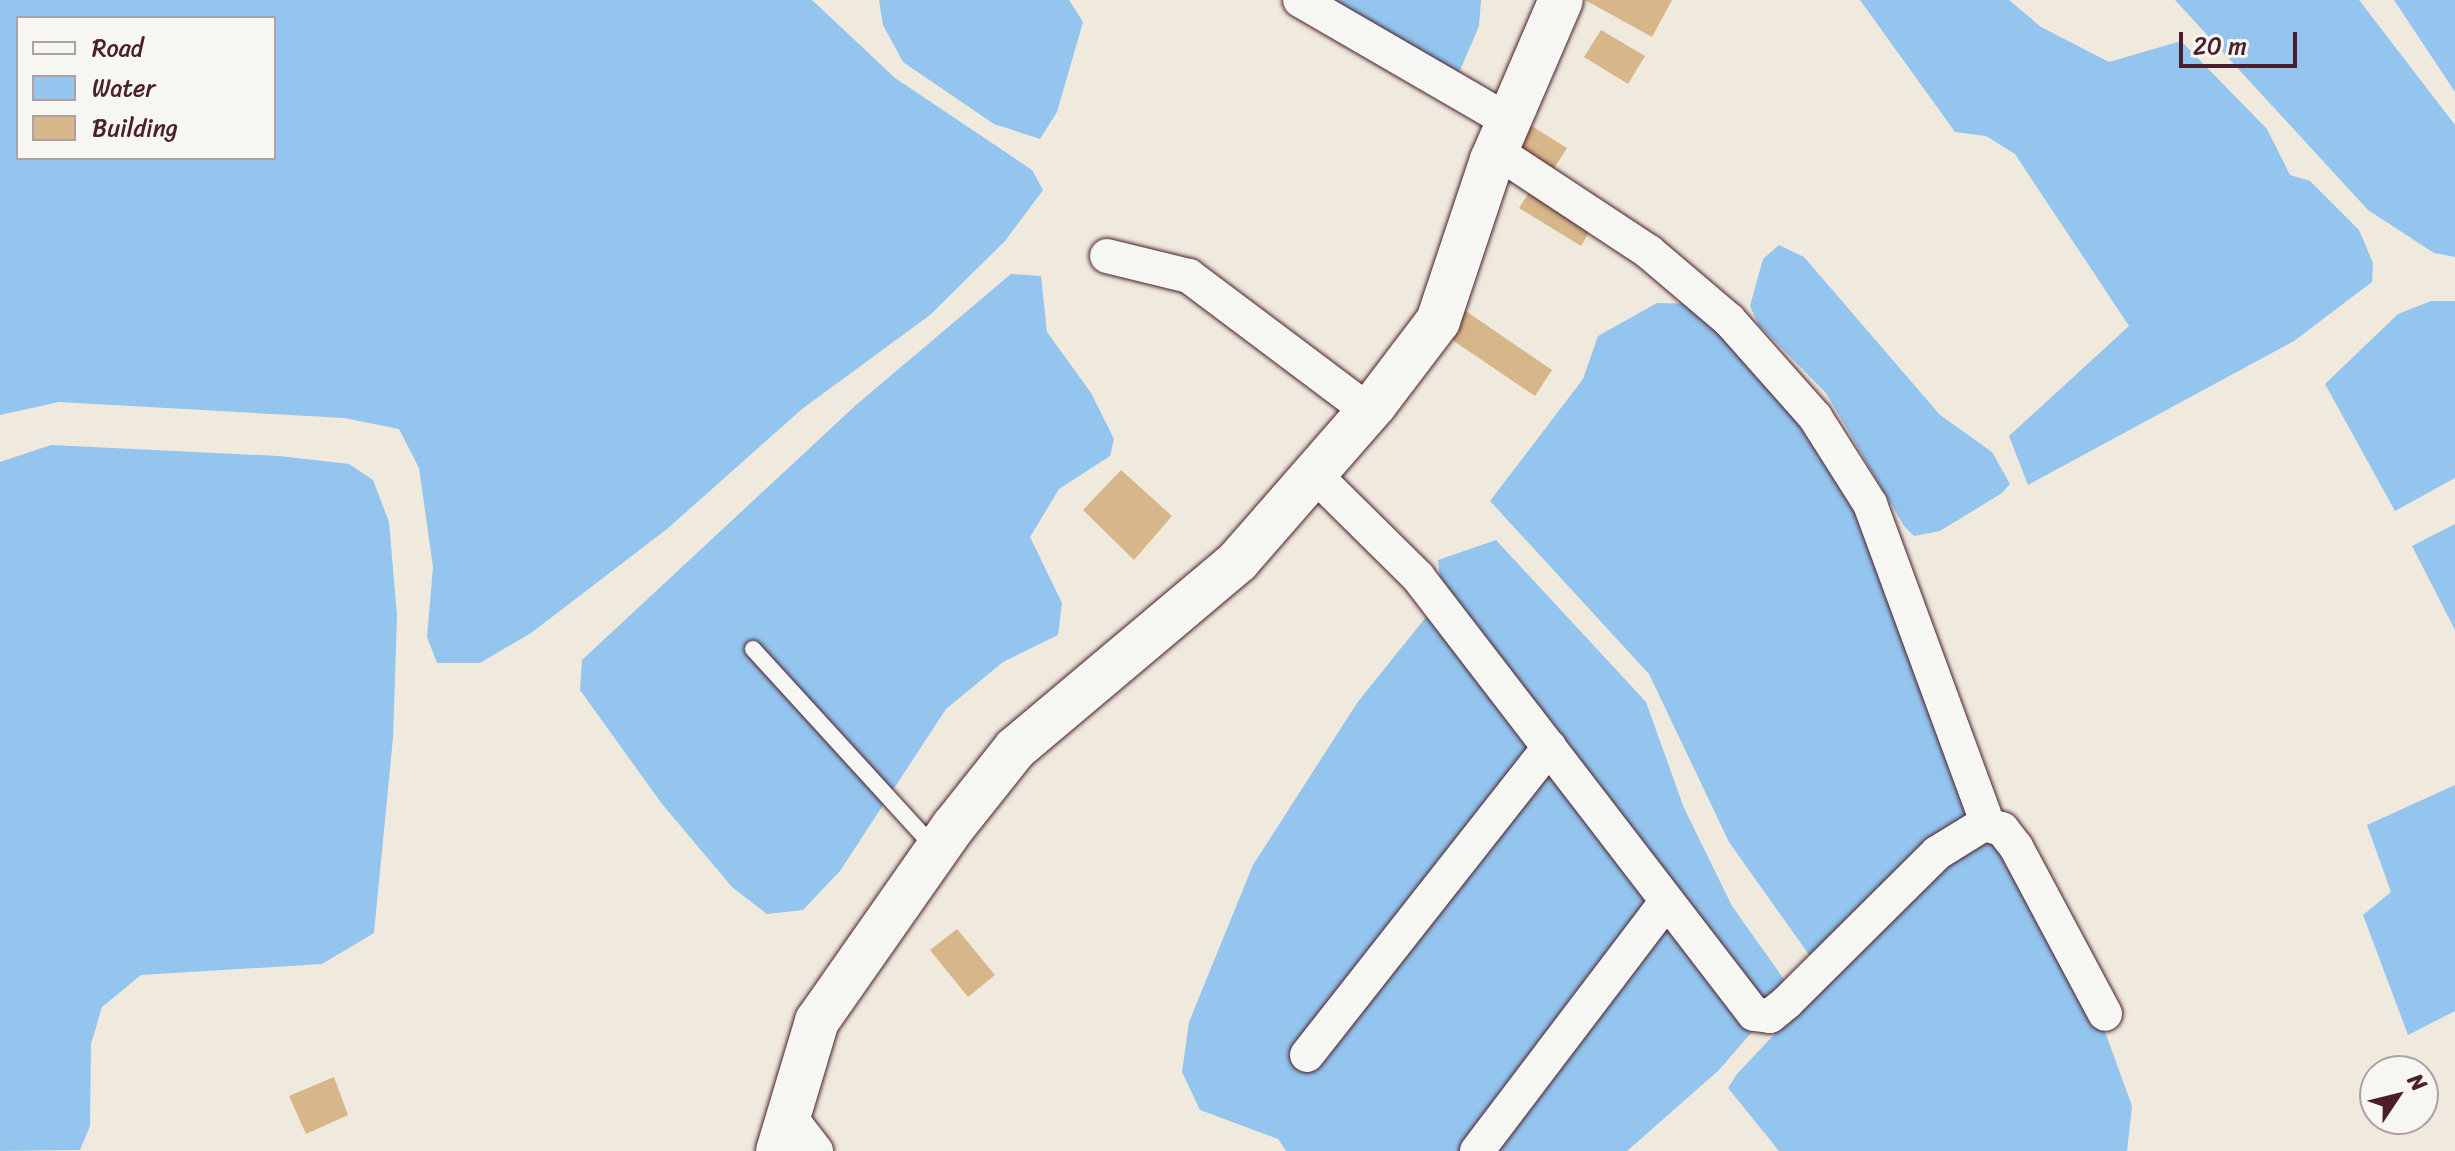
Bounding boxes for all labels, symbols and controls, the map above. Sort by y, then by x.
legend [16,16,276,160]
scale bar [2183,16,2301,66]
text: 20 m [2193,25,2247,67]
text: Road [92,27,143,69]
text: Water [92,67,155,109]
text: Building [92,107,178,149]
north arrow [2359,1055,2439,1135]
text: N [2397,1065,2438,1100]

